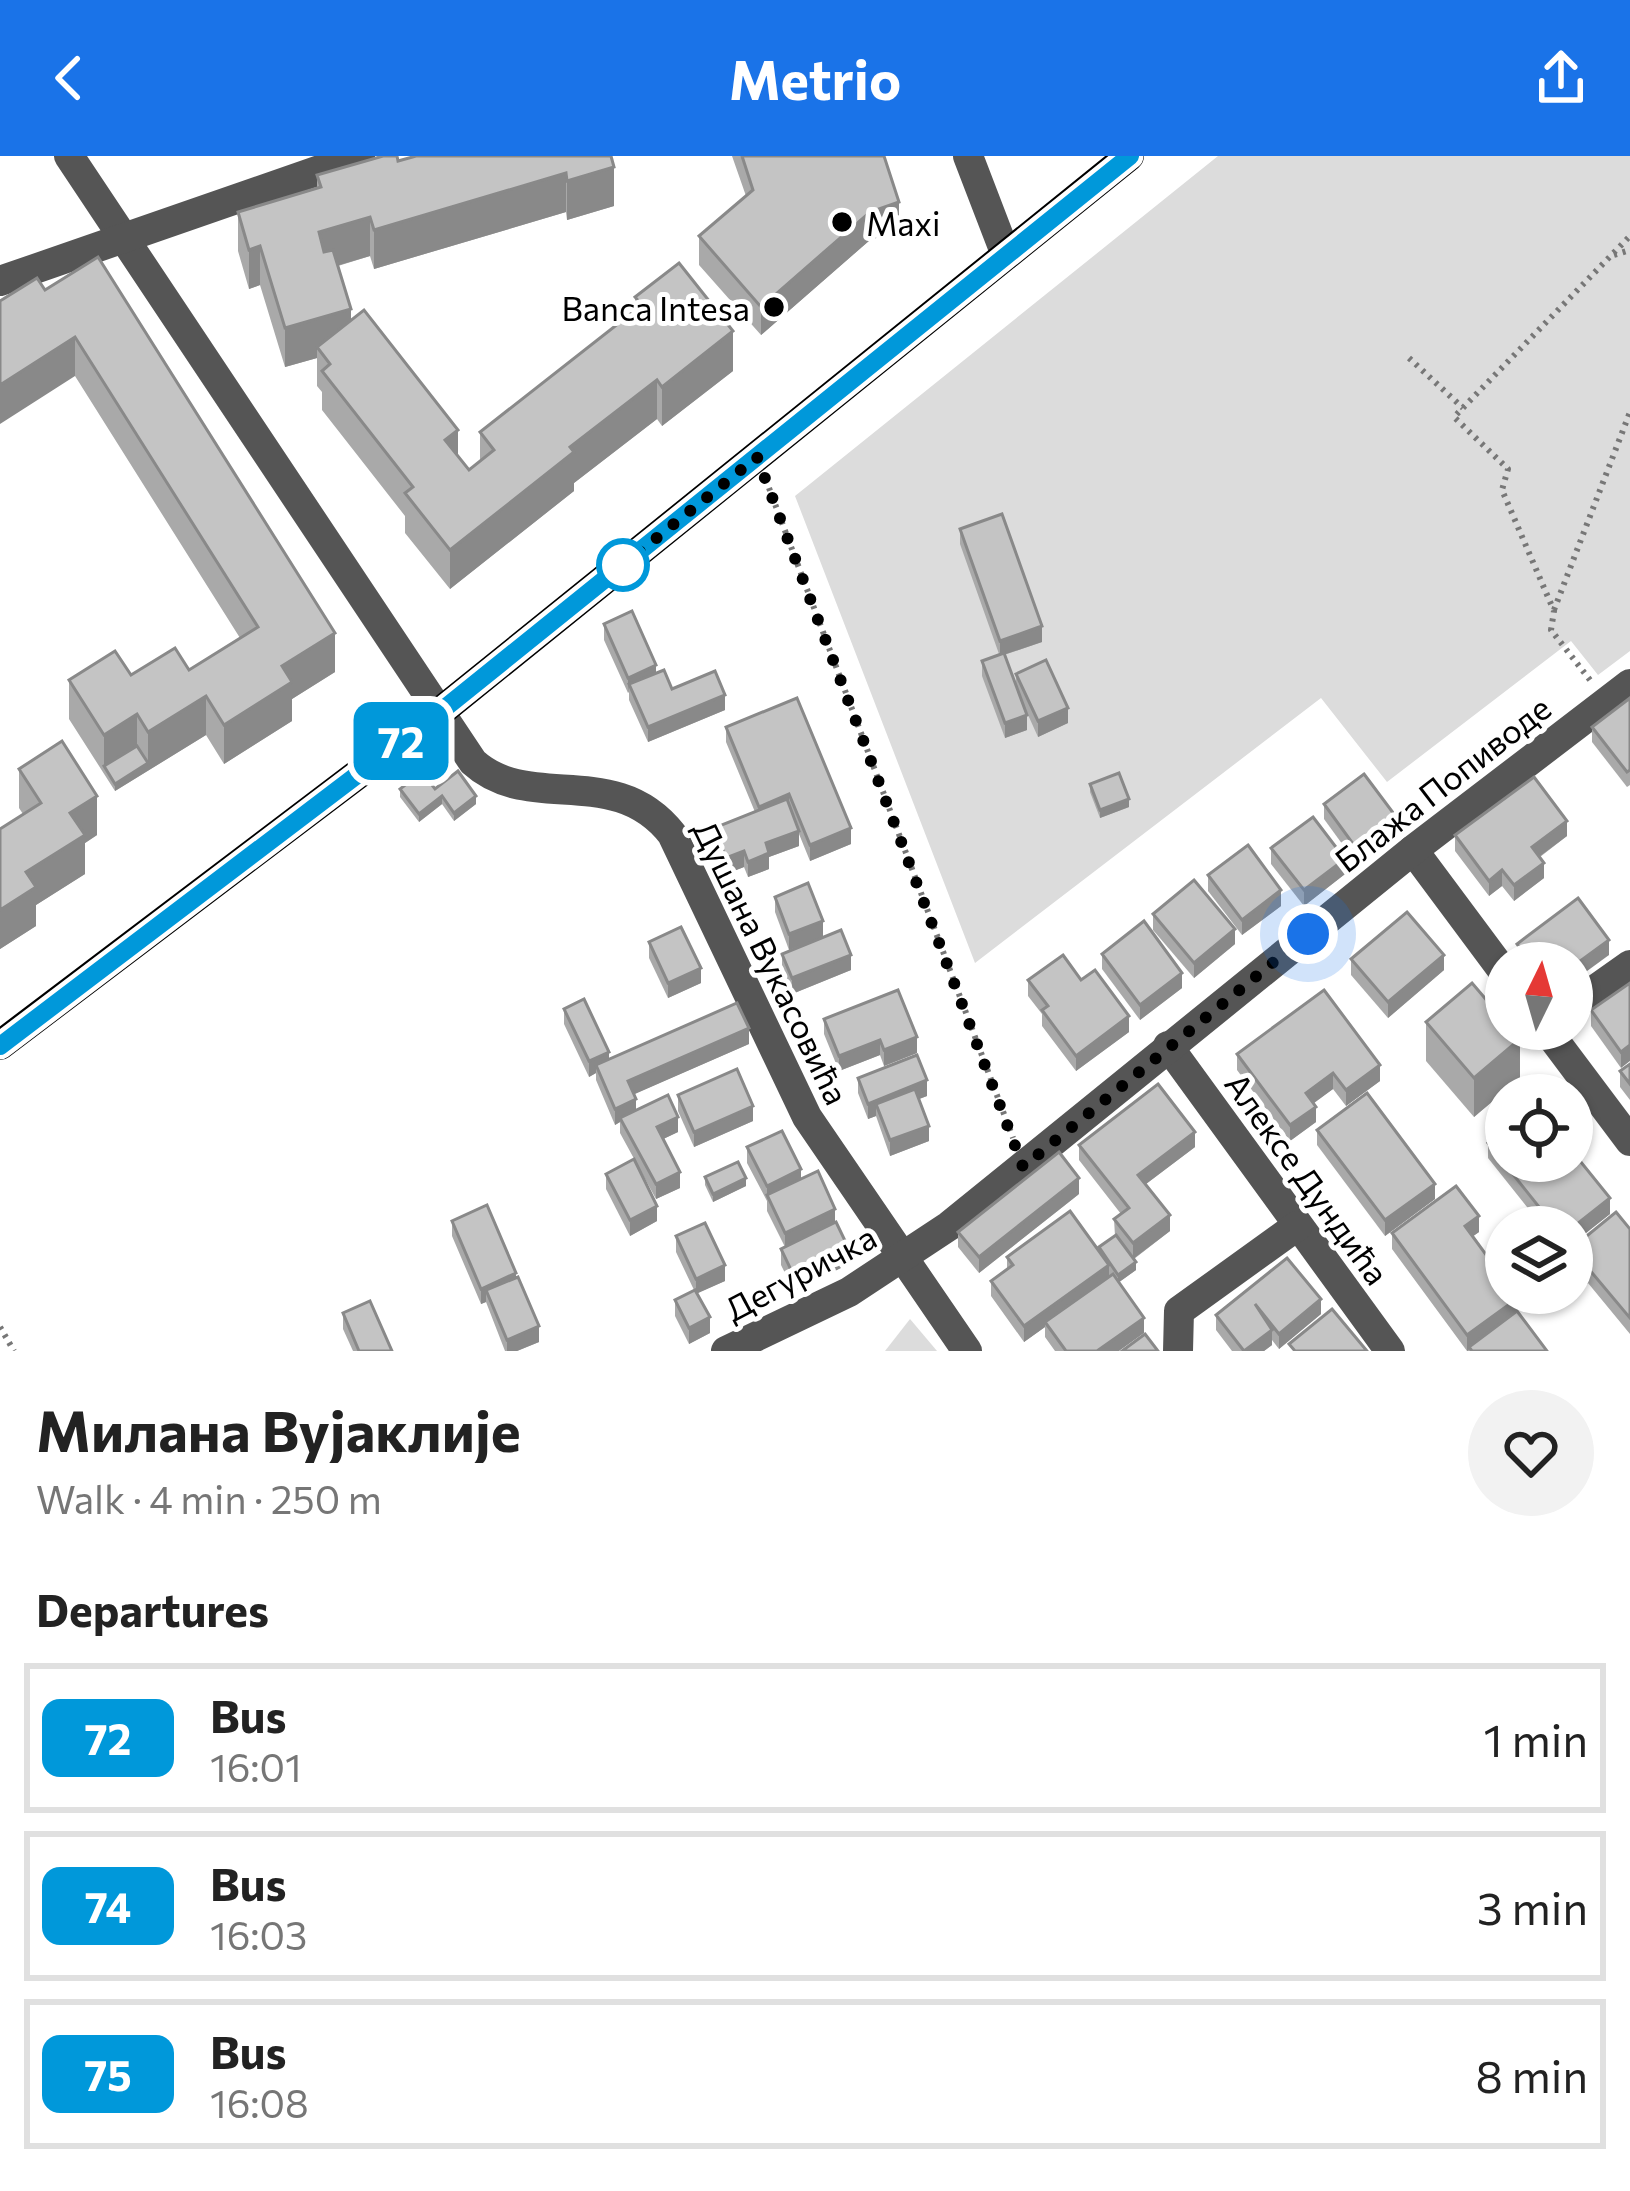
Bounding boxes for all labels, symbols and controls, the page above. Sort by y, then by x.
icon: back [36,45,102,111]
text: Metrio [729,45,901,111]
icon: share [1528,45,1594,111]
place label: Maxi [866,202,941,243]
marker: Maxi [829,209,855,235]
place label: Banca Intesa [562,287,750,328]
marker: Banca Intesa [761,294,787,320]
unlabelled marker [598,540,648,590]
street label: Блажа Попиводе [1326,686,1558,880]
line badge: 72 [347,702,455,780]
text: 72 [378,715,424,767]
street label: Душана Вукасовића [685,813,859,1111]
your location [1278,904,1338,964]
north arrow [1485,942,1593,1050]
map controls [1485,942,1593,1314]
street label: Алексе Дундића [1217,1064,1399,1292]
button: locate [1485,1074,1593,1182]
button: layers [1485,1206,1593,1314]
street label: Дегуричка [717,1215,883,1329]
button: heart [1468,1390,1594,1516]
text: Милана Вујаклије [36,1394,521,1464]
text: Walk · 4 min · 250 m [36,1474,382,1522]
text: Departures [36,1581,269,1636]
text: Bus [210,1687,286,1742]
text: 1 min [1484,1711,1588,1766]
text: 72 [85,1712,131,1764]
text: 16:01 [210,1742,302,1790]
text: Bus [210,1855,286,1910]
text: 3 min [1477,1879,1588,1934]
text: 74 [85,1880,131,1932]
text: 16:03 [210,1910,307,1958]
text: Bus [210,2023,286,2078]
text: 8 min [1475,2047,1588,2102]
text: 75 [84,2048,132,2100]
text: 16:08 [210,2078,309,2126]

